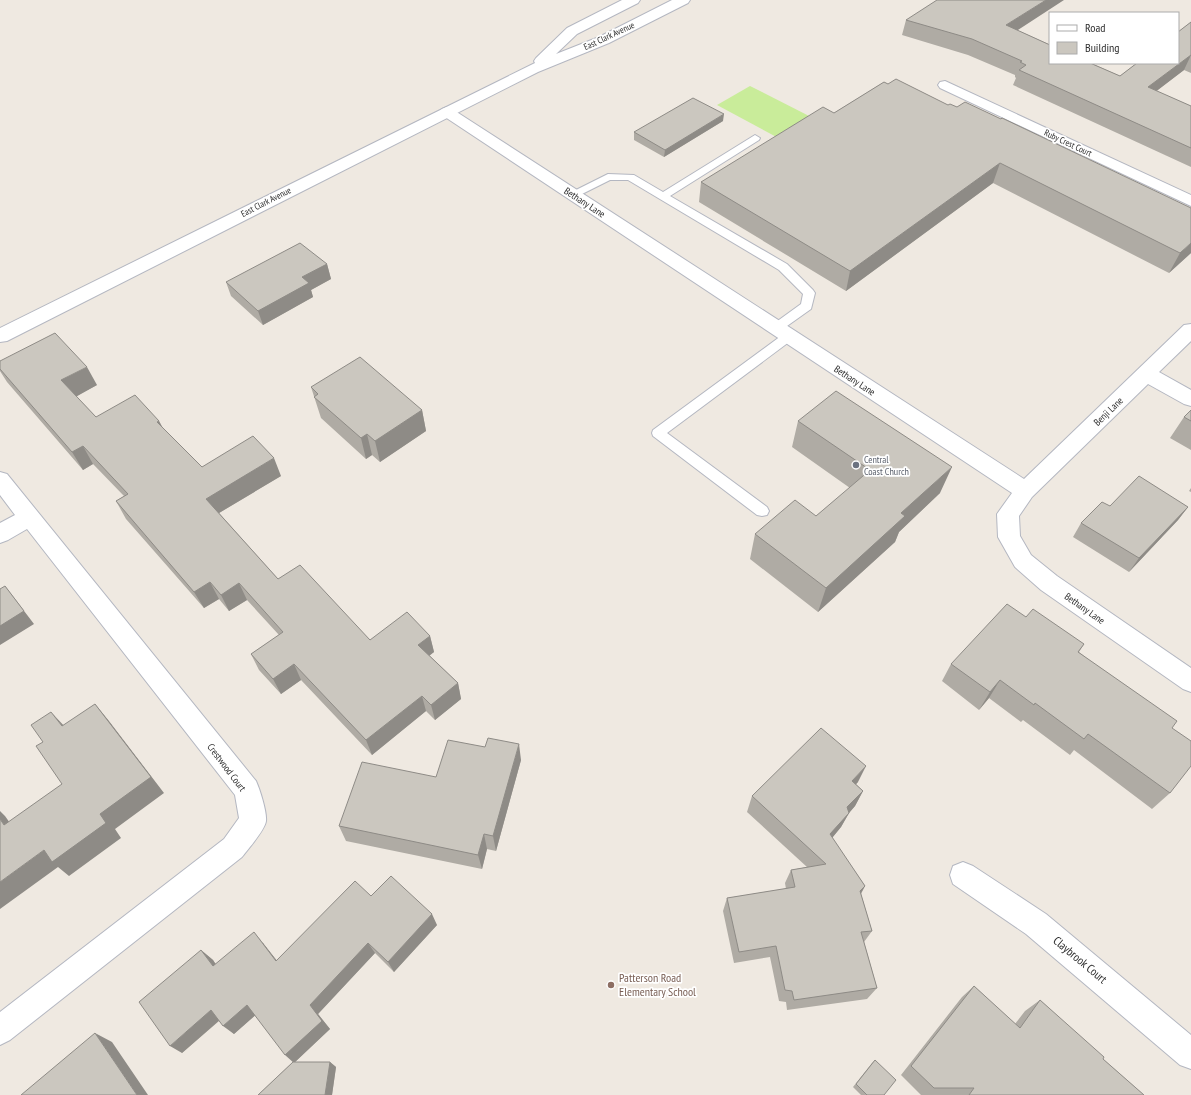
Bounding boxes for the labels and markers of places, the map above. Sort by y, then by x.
place label: Central Coast Church [864,453,909,478]
marker: Central Coast Church [851,460,861,470]
place label: Patterson Road Elementary School [619,970,696,999]
marker: Patterson Road Elementary School [606,980,616,990]

